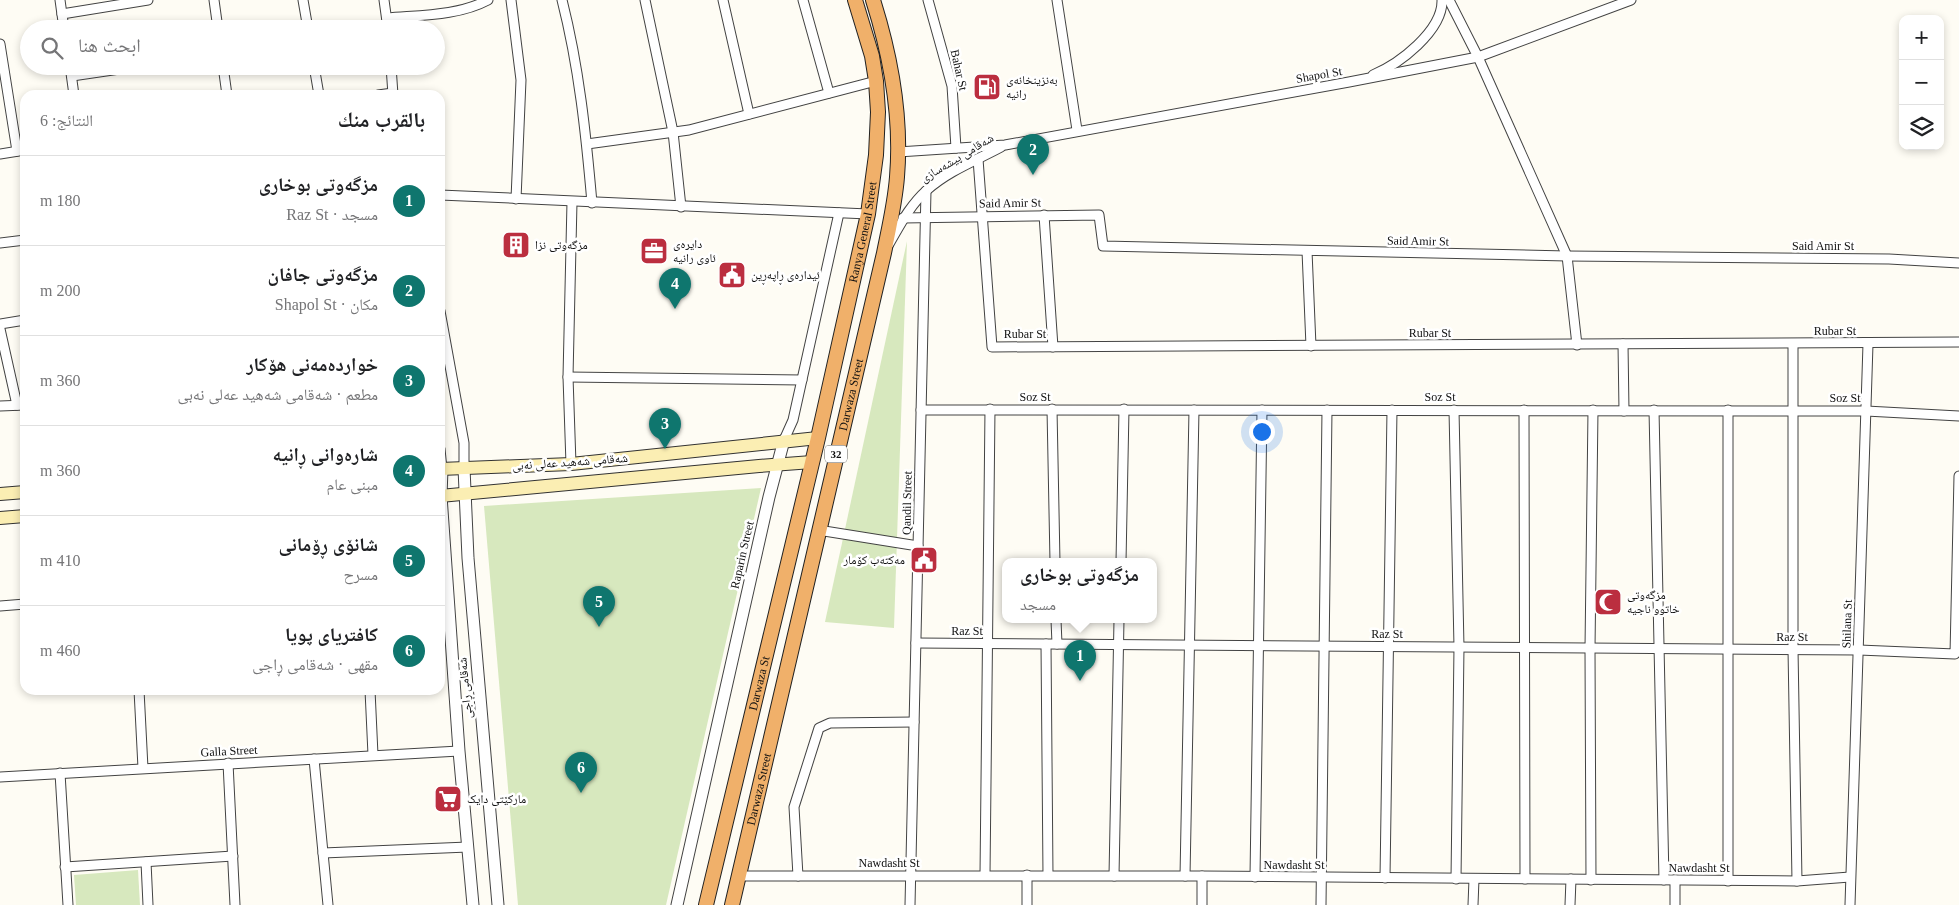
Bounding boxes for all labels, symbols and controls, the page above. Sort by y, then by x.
map controls [1899,15,1944,150]
button: + [1899,15,1944,60]
search box [20,20,445,75]
icon: search [38,34,66,62]
text: ابحث هنا [78,35,141,56]
street label: Bahar St [947,48,971,93]
button: − [1899,60,1944,105]
street label: Shapol St [1295,64,1344,86]
fuel station icon: بەنزینخانەی رانیە [972,72,1002,102]
place label: بەنزینخانەی رانیە [1006,73,1058,101]
button: layers [1899,105,1944,150]
text: بالقرب منك [338,108,425,132]
text: النتائج: 6 [40,112,93,129]
street label: شەقامی پیشەسازی [918,131,996,186]
pin: 2 [1017,134,1049,175]
text: مزگەوتی بوخاری [259,174,378,195]
street label: Ranya General Street [846,180,879,284]
text: 180 m [40,192,80,209]
text: 1 [405,192,413,209]
street label: Said Amir St [979,195,1042,211]
text: مسجد · Raz St [286,206,378,223]
building icon: مزگەوتی نزا [501,230,531,260]
street label: Said Amir St [1387,233,1450,249]
office icon: دایرەی ئاوی رانیە [639,236,669,266]
place label: دایرەی ئاوی رانیە [673,237,716,265]
place label: مزگەوتی نزا [535,238,588,252]
street label: Said Amir St [1792,239,1855,253]
public building icon: ئیدارەی ڕاپەڕین [717,260,747,290]
text: مزگەوتی جافان [268,264,378,285]
pin: 4 [659,268,691,309]
place label: ئیدارەی ڕاپەڕین [751,268,820,285]
text: 200 m [40,282,80,299]
text: 2 [405,282,413,299]
text: مكان · Shapol St [275,296,378,313]
street label: Rubar St [1814,324,1857,338]
street label: Rubar St [1409,326,1452,340]
street label: Rubar St [1004,327,1047,341]
text: خواردەمەنی هۆکار [246,354,378,375]
street label: Darwaza Street [836,357,866,432]
text: 360 m [40,372,80,389]
text: 3 [405,372,413,389]
text: مطعم · شەقامی شەهید عەلی نەبی [177,386,378,403]
street label: Soz St [1019,390,1051,404]
street label: Soz St [1424,390,1456,404]
street label: Soz St [1829,391,1861,405]
pin: 3 [649,408,681,449]
your location [1249,419,1275,445]
text: شارەوانی ڕانیە [273,444,378,465]
road number: 32 [825,446,847,462]
street label: شەقامی شەهید عەلی نەبی [512,451,629,473]
text: 360 m [40,462,80,479]
text: 4 [405,462,413,479]
street label: Qandil Street [899,470,915,535]
text: مبنى عام [326,476,378,493]
street label: Raparin Street [727,519,757,590]
text: شانۆی ڕۆمانی [278,534,378,555]
public building icon: مەکتەب کۆمار [909,545,939,575]
text: 410 m [40,552,80,569]
text: 5 [405,552,413,569]
place label: مەکتەب کۆمار [842,553,905,567]
popup [1002,558,1157,623]
text: مزگەوتی بوخاری [1020,564,1139,585]
text: مسرح [343,566,378,583]
pin: 5 [583,586,615,627]
mosque icon: مزگەوتی خاتوو ناجیە [1593,587,1623,617]
place label: مزگەوتی خاتوو ناجیە [1627,588,1680,616]
text: مسجد [1020,596,1056,613]
street label: Shilana St [1839,599,1855,649]
text: کافتریای پویا [285,624,378,645]
street label: Raz St [951,624,983,638]
street label: Raz St [1371,627,1403,641]
street label: Raz St [1776,630,1808,644]
pin: 1 [1064,640,1096,681]
text: 460 m [40,642,80,659]
text: 6 [405,642,413,659]
street label: Darwaza St [746,654,773,712]
text: مقهى · شەقامی ڕاجی [252,656,378,673]
street label: شەقامی ڕاجی [455,656,477,719]
street label: Galla Street [200,742,258,759]
street label: Darwaza Street [744,751,774,827]
pin: 6 [565,752,597,793]
supermarket icon: مارکێتی دایک [433,784,463,814]
place label: مارکێتی دایک [467,792,526,806]
street label: Nawdasht St [859,856,920,870]
street label: Nawdasht St [1264,858,1325,872]
street label: Nawdasht St [1669,861,1730,875]

